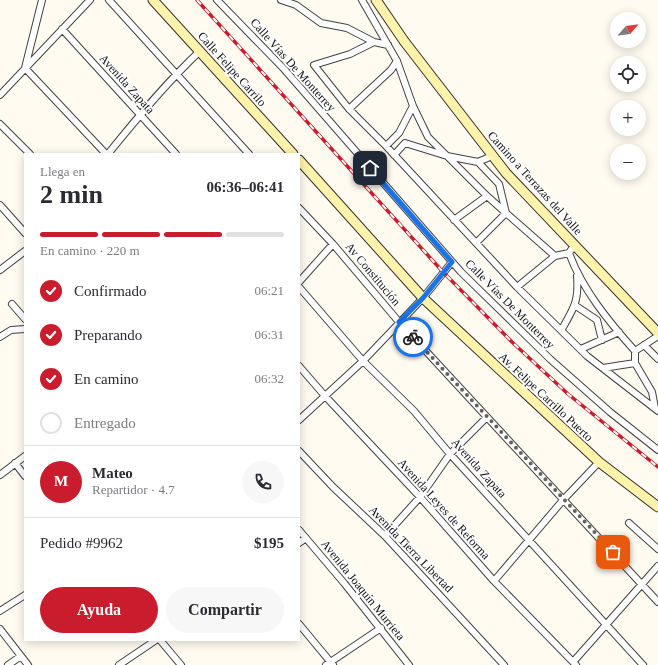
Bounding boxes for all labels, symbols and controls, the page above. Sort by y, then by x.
north arrow [610,12,646,48]
map controls [610,12,646,180]
street label: Calle Vías De Monterrey [247,15,339,115]
street label: Calle Felipe Carrilo [195,29,269,109]
street label: Avenida Zapata [97,51,158,117]
button: locate [610,56,646,92]
button: + [610,100,646,136]
street label: Camino a Terrazas del Valle [485,128,585,238]
button: − [610,144,646,180]
pin [353,151,387,185]
icon: home [359,157,381,179]
text: Llega en [40,164,85,179]
text: 06:36–06:41 [207,179,284,195]
text: 2 min [40,180,103,209]
street label: Av Constitución [343,240,403,308]
text: En camino · 220 m [40,243,140,258]
street label: Calle Vías De Monterrey [462,256,558,352]
icon: check [40,280,62,302]
text: Confirmado [74,283,147,299]
text: 06:21 [254,283,284,298]
courier [393,317,433,357]
icon: check [40,324,62,346]
icon: bike [402,326,424,348]
text: Preparando [74,327,142,343]
text: 06:31 [254,327,284,342]
street label: Av. Felipe Carrillo Puerto [496,350,596,444]
icon: check [40,368,62,390]
text: En camino [74,371,139,387]
text: 06:32 [254,371,284,386]
text: Entregado [74,415,136,431]
street label: Avenida Zapata [449,435,510,501]
street label: Avenida Leyes de Reforma [395,456,493,563]
button: phone [242,461,284,503]
text: Mateo [92,465,133,481]
text: M [54,473,68,489]
text: Repartidor · 4.7 [92,482,175,497]
street label: Avenida Tierra Libertad [366,503,456,595]
text: Pedido #9962 [40,535,123,551]
text: $195 [254,535,284,551]
pin [596,535,630,569]
street label: Avenida Joaquín Murrieta [318,537,408,644]
icon: bag [602,541,624,563]
button: Ayuda [40,587,158,633]
button: Compartir [166,587,284,633]

